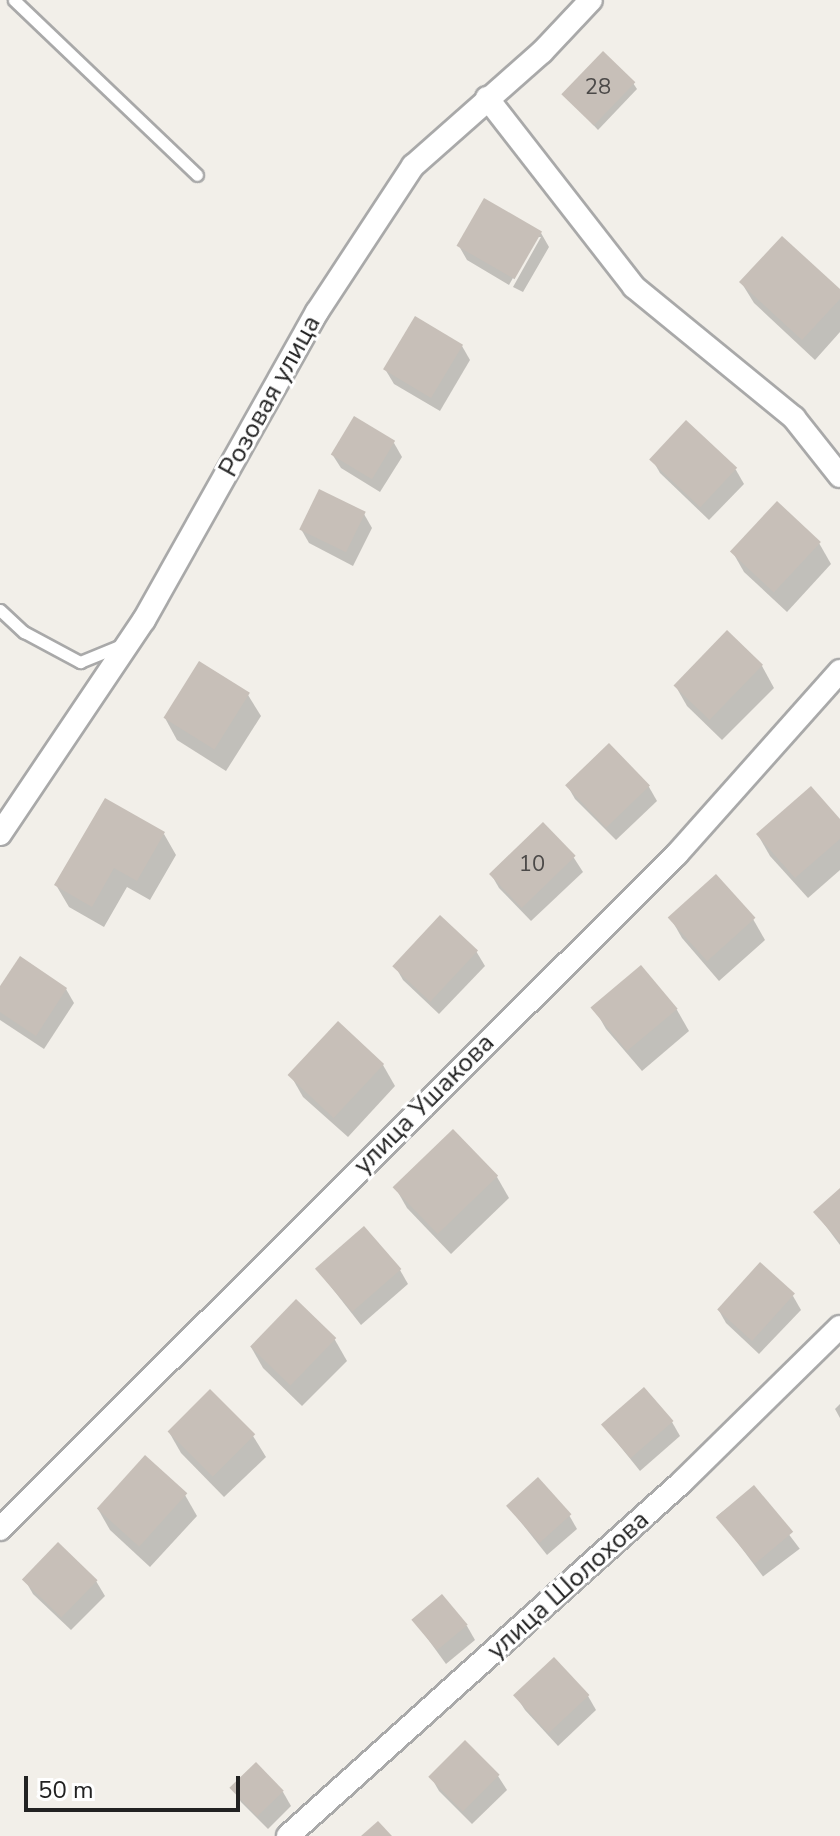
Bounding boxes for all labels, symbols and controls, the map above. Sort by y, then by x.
house number: 28 [585,75,611,101]
street label: Розовая улица [213,310,327,482]
house number: 10 [519,852,545,878]
street label: улица Ушакова [347,1027,501,1181]
street label: улица Шолохова [481,1504,655,1666]
scale bar [28,1760,244,1810]
text: 50 m [38,1774,94,1806]

